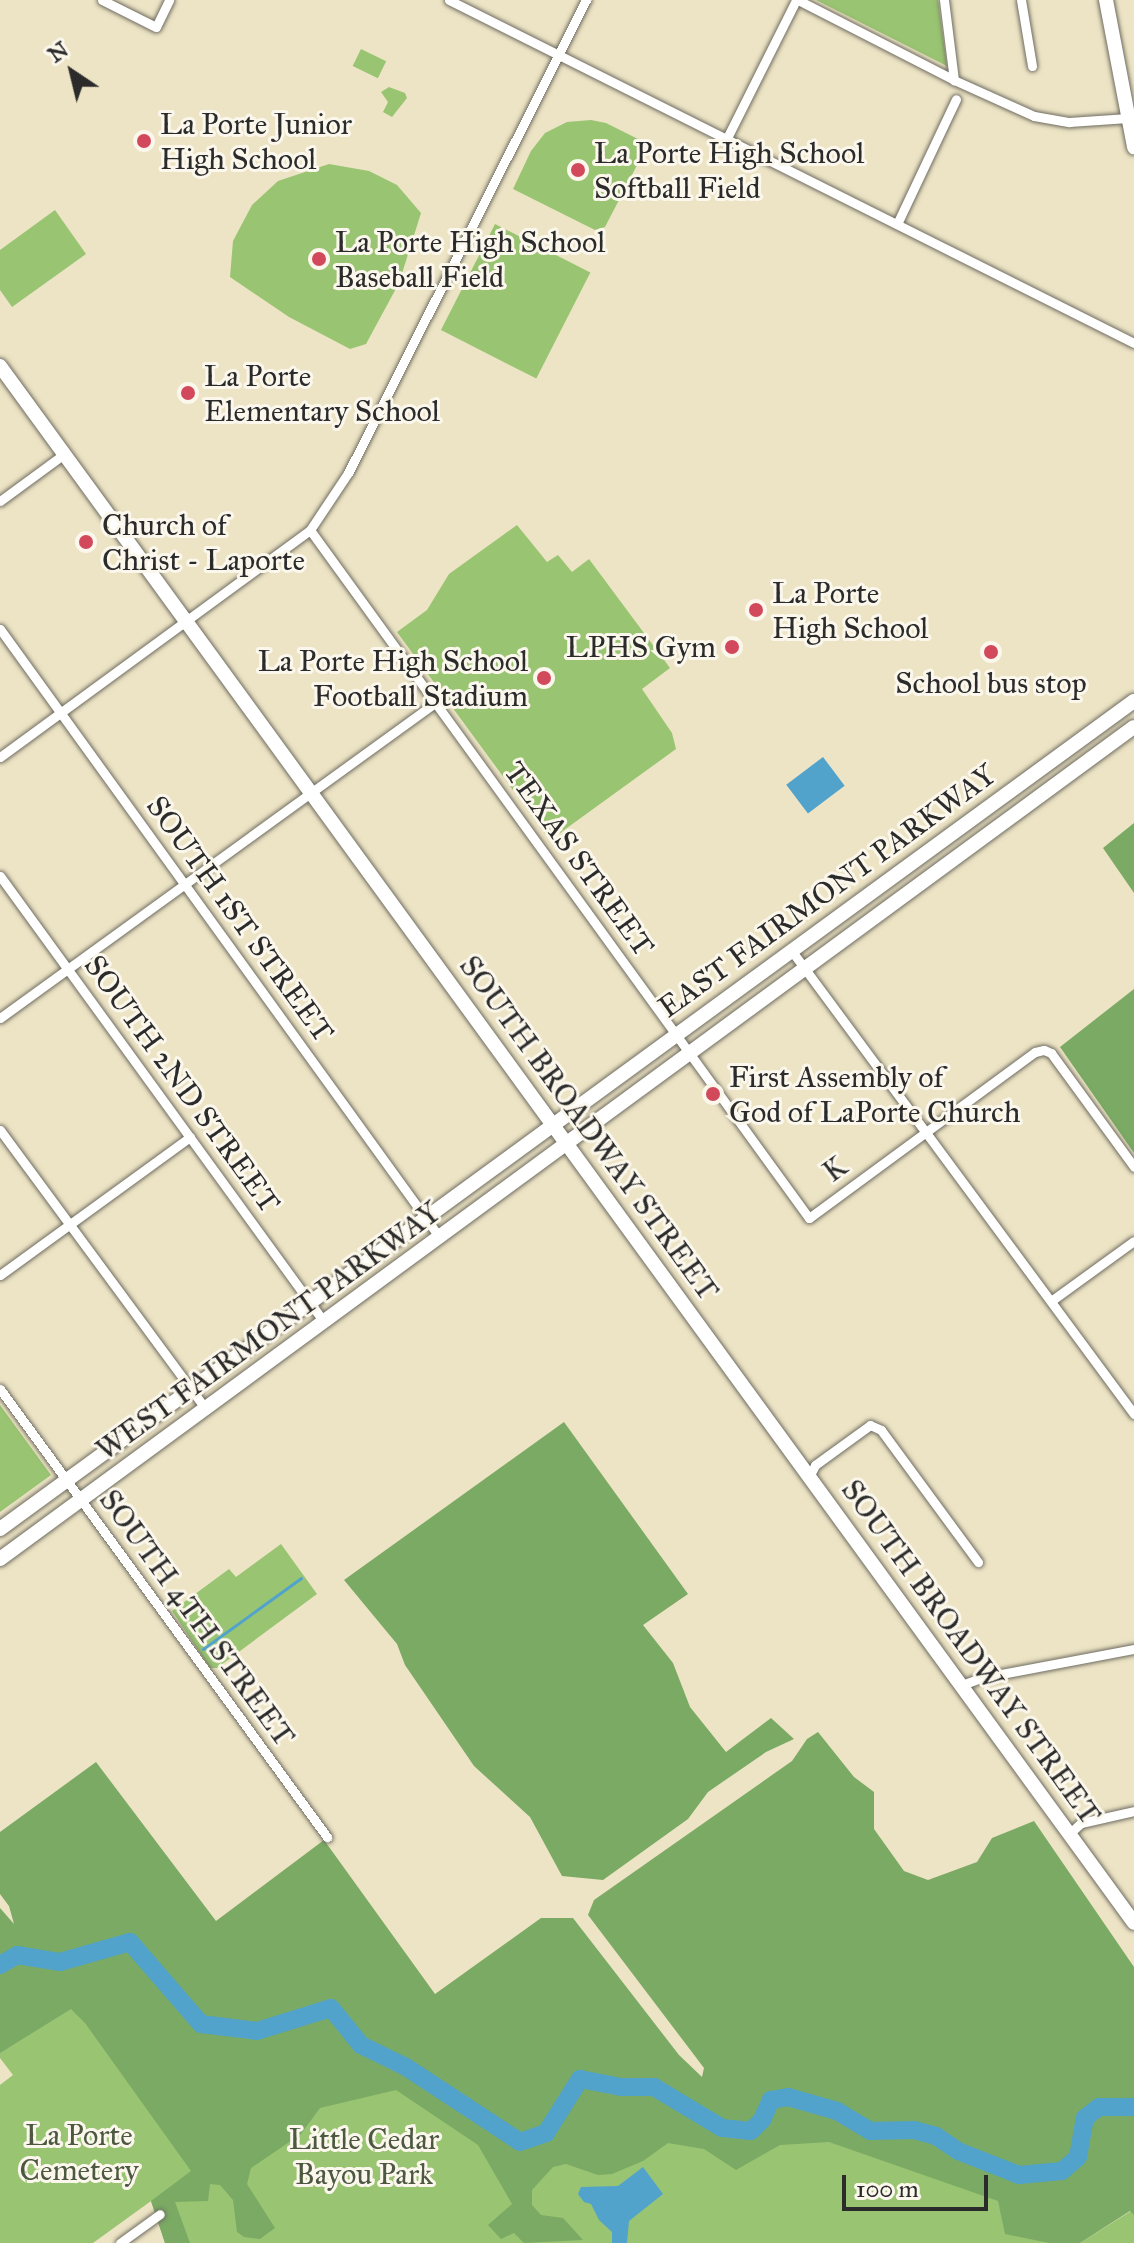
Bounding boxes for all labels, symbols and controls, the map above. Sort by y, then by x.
north arrow [32,32,112,112]
text: N [43,36,73,68]
place label: La Porte Junior High School [160,106,352,176]
marker: La Porte Junior High School [135,132,153,150]
place label: La Porte High School Softball Field [594,135,864,206]
marker: La Porte High School Softball Field [569,161,587,179]
place label: La Porte High School Baseball Field [335,224,605,294]
marker: La Porte High School Baseball Field [310,250,328,268]
place label: La Porte Elementary School [204,358,440,428]
marker: La Porte Elementary School [179,384,197,402]
place label: Church of Christ - Laporte [102,507,305,578]
marker: Church of Christ - Laporte [77,533,95,551]
place label: La Porte High School [772,575,928,646]
marker: La Porte High School [747,601,765,619]
place label: LPHS Gym [566,629,716,665]
marker: LPHS Gym [723,638,741,656]
place label: La Porte High School Football Stadium [258,643,528,714]
marker: School bus stop [982,643,1000,661]
place label: School bus stop [895,665,1087,701]
marker: La Porte High School Football Stadium [535,669,553,687]
street label: TEXAS STREET [496,755,662,963]
street label: EAST FAIRMONT PARKWAY [651,757,1003,1025]
street label: SOUTH 1ST STREET [139,789,341,1049]
street label: SOUTH 2ND STREET [77,948,287,1220]
street label: SOUTH BROADWAY STREET [452,949,726,1307]
place label: First Assembly of God of LaPorte Church [729,1059,1020,1130]
marker: First Assembly of God of LaPorte Church [704,1085,722,1103]
street label: K [816,1148,854,1190]
street label: WEST FAIRMONT PARKWAY [89,1194,447,1468]
street label: SOUTH BROADWAY STREET [834,1473,1108,1831]
street label: SOUTH 4TH STREET [92,1483,302,1753]
park label: La Porte Cemetery [20,2117,138,2188]
park label: Little Cedar Bayou Park [289,2121,439,2192]
scale bar [846,2159,992,2209]
text: 100 m [856,2174,919,2204]

